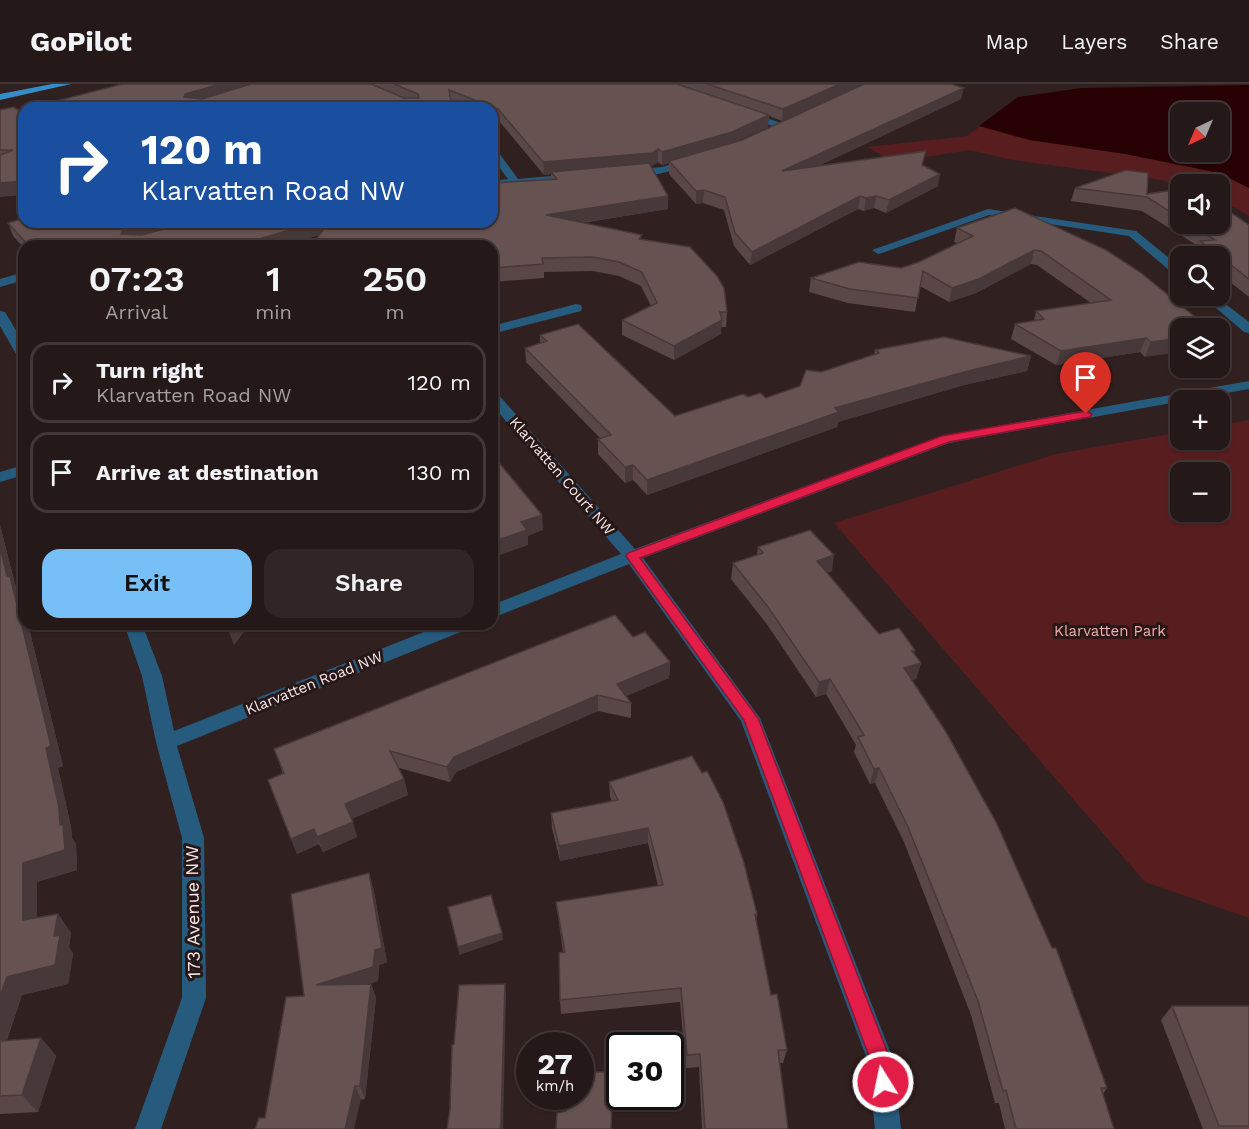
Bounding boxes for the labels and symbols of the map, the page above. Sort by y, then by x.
north arrow [1170,102,1230,162]
pin [1060,352,1111,414]
street label: Klarvatten Court NW [506,413,618,539]
park label: Klarvatten Park [1054,622,1166,640]
street label: Klarvatten Road NW [243,647,385,719]
street label: 173 Avenue NW [181,845,204,979]
speed limit sign: 30 [606,1032,684,1110]
position arrow [851,1050,915,1114]

